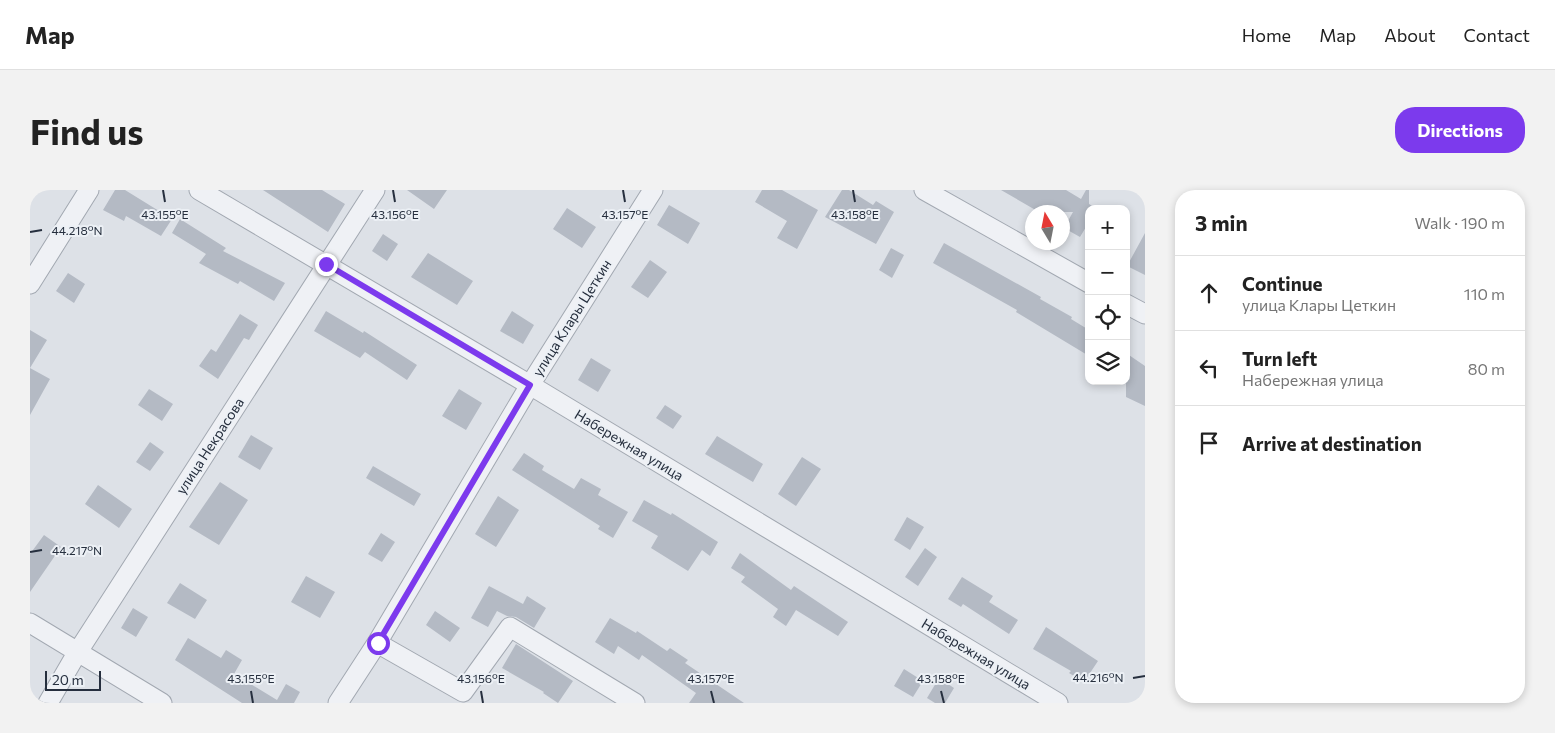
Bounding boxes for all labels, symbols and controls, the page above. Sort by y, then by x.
text: Map [25,20,75,49]
text: Home [1242,24,1291,46]
text: Map [1319,24,1356,46]
text: About [1384,24,1436,46]
text: Contact [1464,24,1530,46]
button: Directions [1395,107,1525,153]
text: Find us [30,109,144,152]
north arrow [1025,205,1070,250]
map controls [1085,205,1130,385]
button: + [1085,205,1130,250]
text: 43.155°E [141,207,189,221]
text: 43.156°E [371,207,419,221]
text: 43.157°E [602,207,648,221]
text: 43.158°E [831,207,879,221]
text: 3 min [1195,210,1248,235]
text: Walk · 190 m [1415,213,1505,232]
text: 44.218°N [52,223,102,237]
button: − [1085,250,1130,295]
route end [315,253,338,276]
street label: улица Клары Цеткин [529,256,615,379]
text: Continue [1242,272,1322,295]
icon: ahead [1195,279,1223,307]
text: 110 m [1464,284,1505,303]
button: locate [1085,295,1130,340]
text: улица Клары Цеткин [1242,295,1396,314]
button: layers [1085,340,1130,385]
text: Turn left [1242,347,1317,370]
icon: left [1195,354,1223,382]
text: 80 m [1468,359,1505,378]
text: Набережная улица [1242,370,1384,389]
street label: улица Некрасова [172,394,247,497]
street label: Набережная улица [572,405,687,484]
icon: arrive [1195,429,1223,457]
text: Arrive at destination [1242,432,1422,455]
text: 44.217°N [52,543,102,557]
street label: Набережная улица [919,614,1034,693]
route start [367,632,390,655]
scale bar [45,668,101,691]
text: 44.216°N [1073,670,1123,684]
text: 20 m [52,671,84,688]
text: 43.155°E [227,671,275,685]
text: 43.156°E [457,671,505,685]
text: 43.157°E [688,671,734,685]
text: 43.158°E [917,671,965,685]

